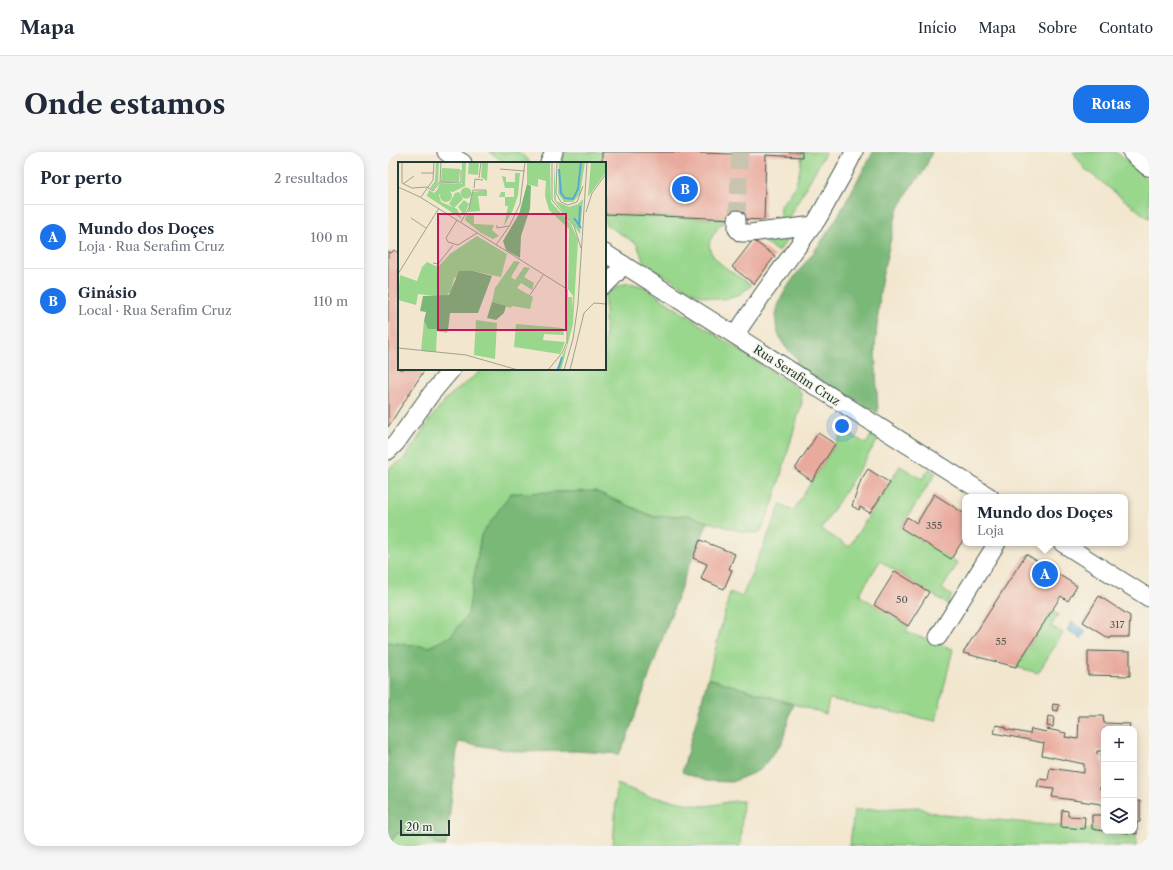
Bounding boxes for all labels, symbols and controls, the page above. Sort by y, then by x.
text: Mapa [20,16,75,39]
text: Início [918,19,957,37]
text: Mapa [979,19,1016,37]
text: Sobre [1038,19,1077,37]
text: Contato [1099,19,1153,37]
button: Rotas [1073,85,1149,123]
text: Onde estamos [24,87,225,121]
inset map [398,162,606,370]
text: Por perto [40,168,122,188]
text: 2 resultados [274,170,348,186]
pin: B [672,174,698,204]
text: Mundo dos Doçes [78,219,214,238]
text: A [48,229,58,245]
text: 100 m [310,229,348,245]
text: Loja · Rua Serafim Cruz [78,238,224,254]
text: Ginásio [78,283,137,302]
text: B [48,293,58,309]
text: 110 m [313,293,348,309]
text: Local · Rua Serafim Cruz [78,302,232,318]
street label: Rua Serafim Cruz [751,341,843,409]
your location [832,416,852,436]
popup [962,494,1128,546]
text: Mundo dos Doçes [977,503,1113,522]
house number: 355 [926,519,942,532]
text: Loja [977,522,1004,538]
pin: A [1032,559,1058,589]
house number: 50 [896,593,908,606]
house number: 317 [1110,618,1124,631]
house number: 55 [996,635,1006,648]
map controls [1101,726,1137,834]
button: + [1101,726,1137,762]
button: − [1101,762,1137,798]
button: layers [1101,798,1137,834]
scale bar [400,818,450,837]
text: 20 m [406,820,432,834]

